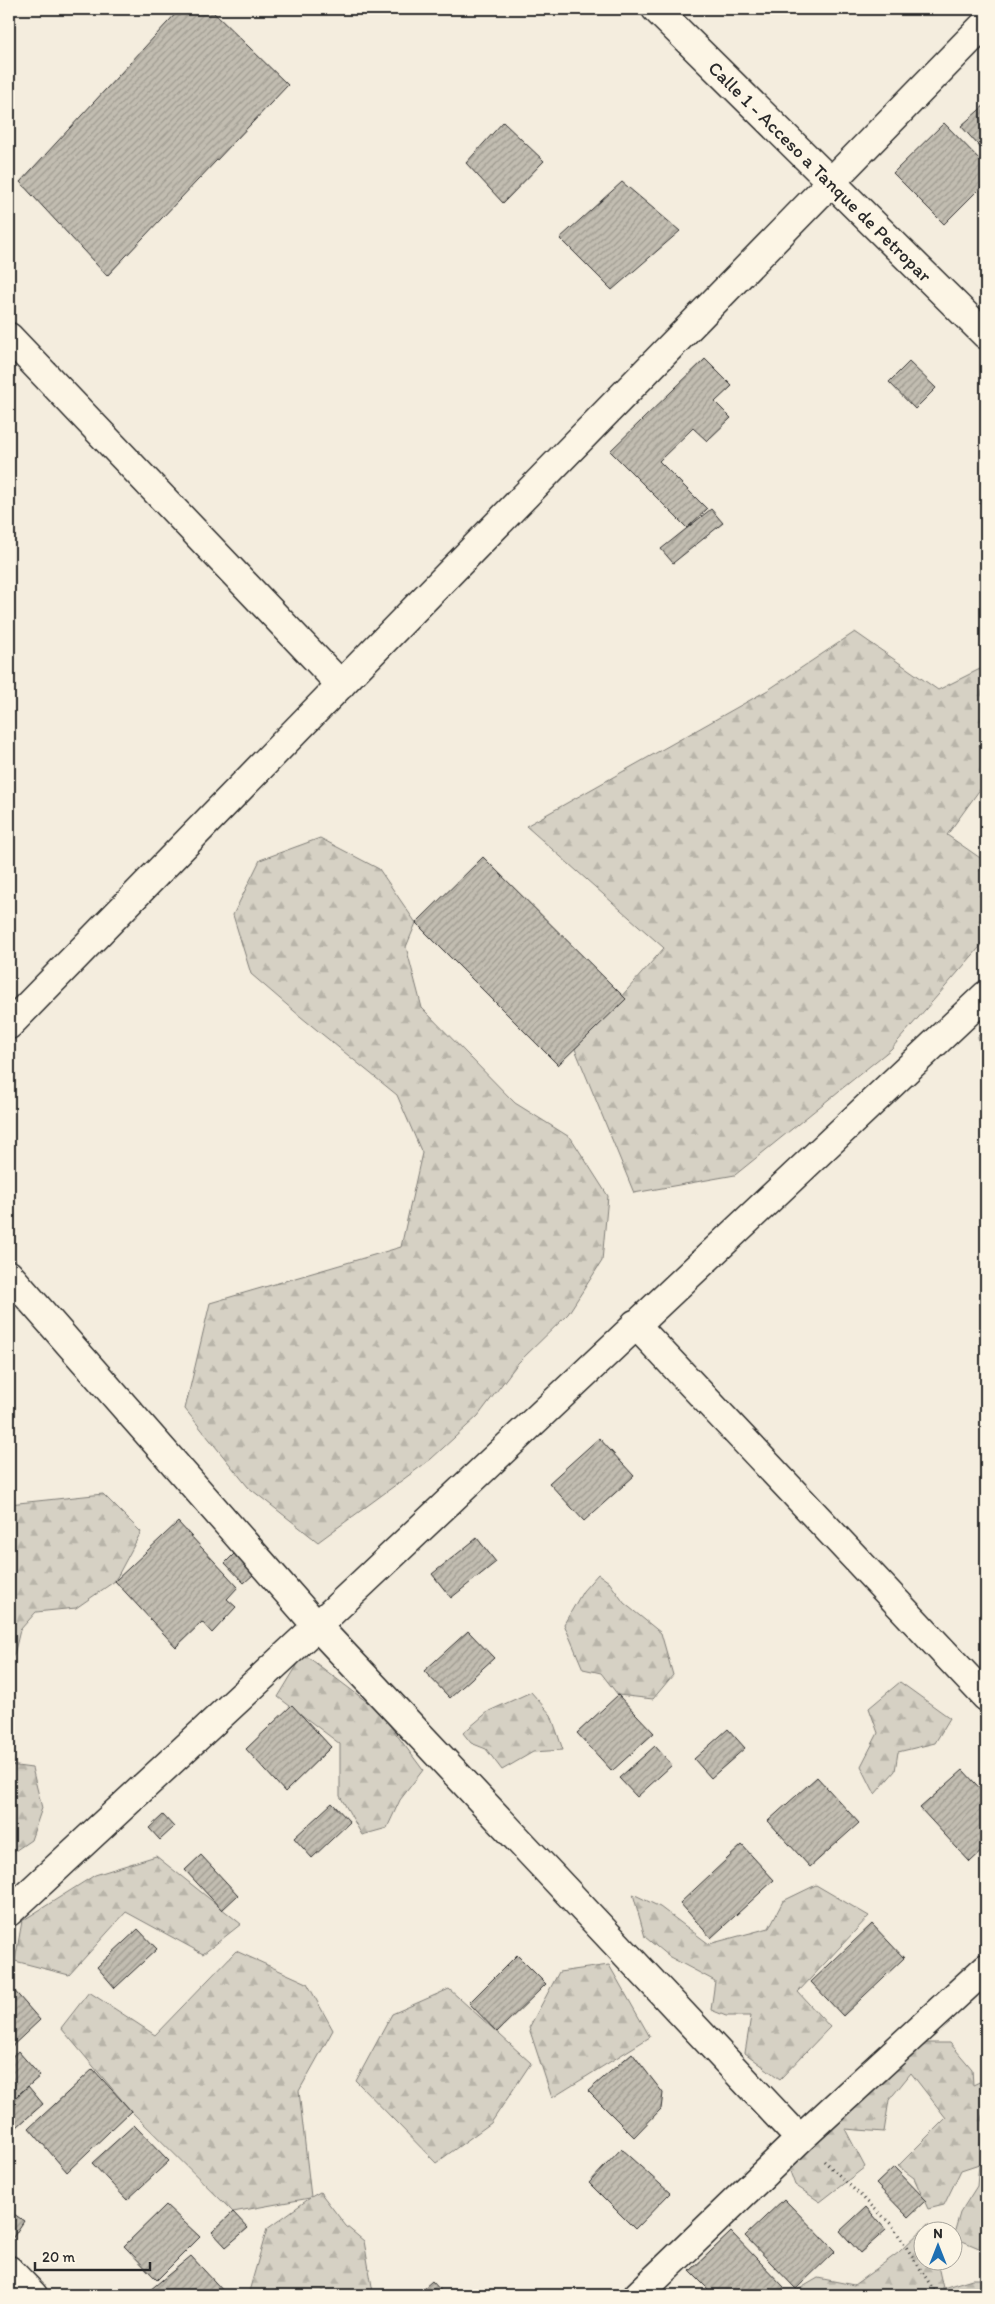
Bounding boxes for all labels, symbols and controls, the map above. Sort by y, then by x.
street label: Calle 1 - Acceso a Tanque de Petropar [703,56,937,287]
north arrow [912,2222,962,2272]
text: N [933,2225,943,2242]
scale bar [35,2239,150,2271]
text: 20 m [42,2248,76,2266]

